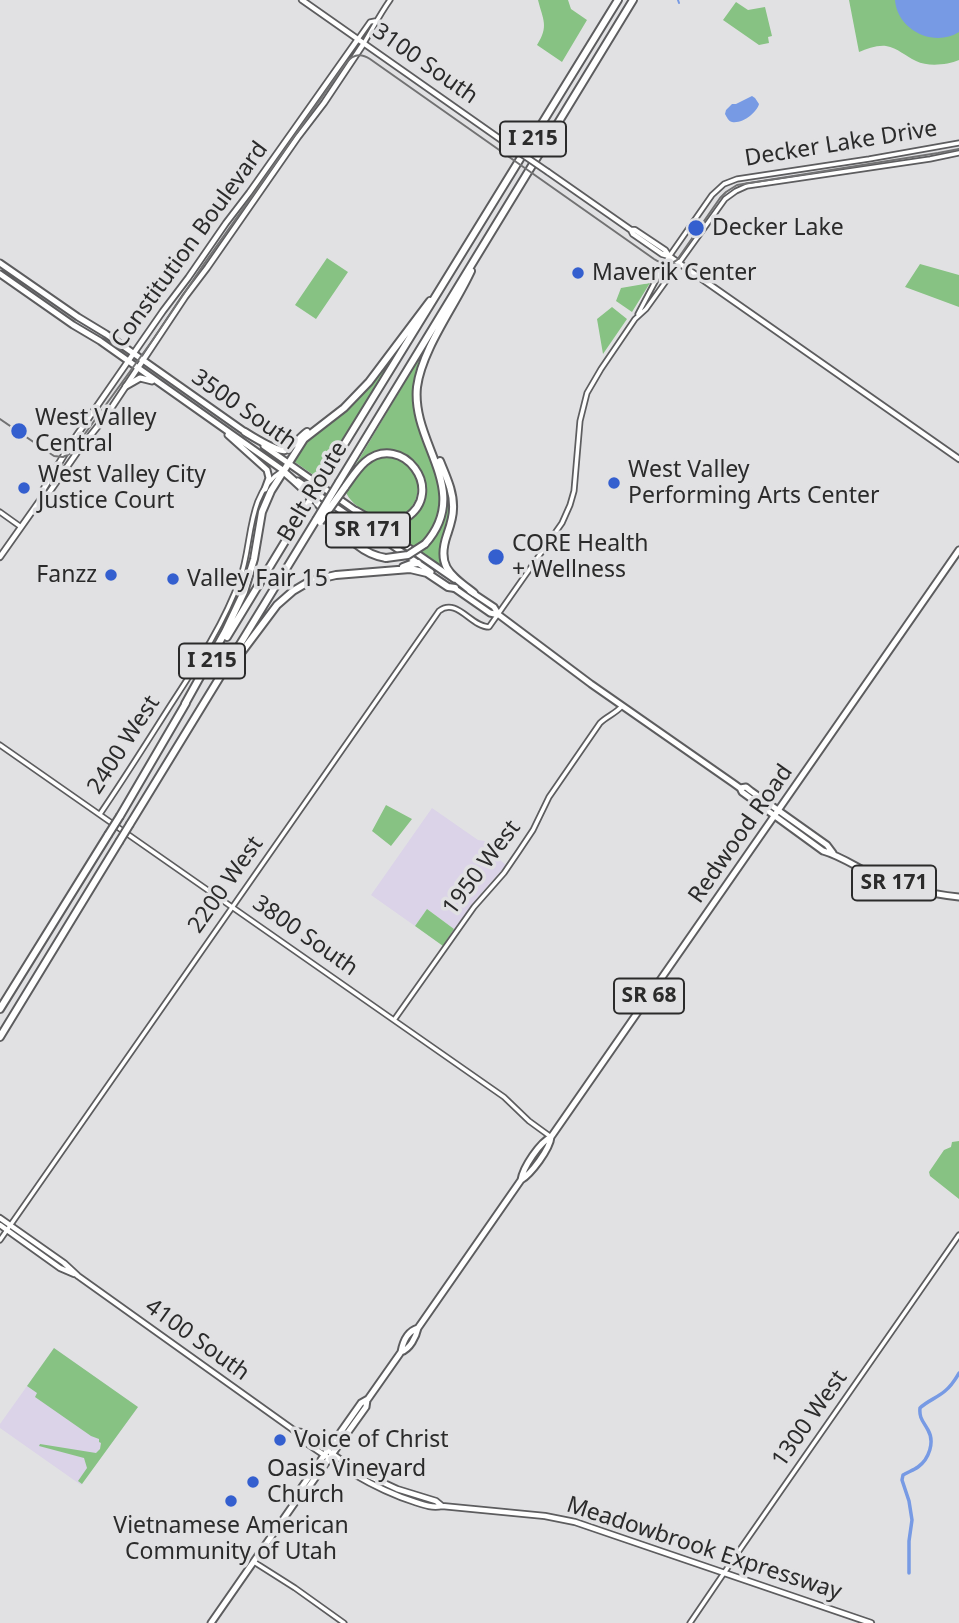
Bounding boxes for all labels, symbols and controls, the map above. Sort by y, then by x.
street label: 3100 South [367,18,483,110]
street label: Decker Lake Drive [743,115,939,173]
road number: I 215 [500,122,566,156]
street label: Constitution Boulevard [106,137,274,353]
place label: Decker Lake [712,214,844,242]
marker: Decker Lake [686,218,706,238]
place label: Maverik Center [592,259,757,287]
marker: Maverik Center [570,265,586,281]
street label: 3500 South [186,364,302,456]
place label: West Valley Central [35,404,157,458]
marker: West Valley Central [9,421,29,441]
street label: Belt Route [272,437,354,547]
place label: West Valley Performing Arts Center [628,456,879,510]
place label: West Valley City Justice Court [38,461,206,515]
marker: West Valley Performing Arts Center [606,475,622,491]
marker: West Valley City Justice Court [16,480,32,496]
road number: SR 171 [326,512,410,548]
place label: CORE Health + Wellness [512,530,648,584]
marker: CORE Health + Wellness [486,547,506,567]
place label: Fanzz [36,561,97,589]
place label: Valley Fair 15 [187,565,328,593]
marker: Fanzz [103,567,119,583]
marker: Valley Fair 15 [165,571,181,587]
road number: I 215 [179,644,245,678]
street label: 2400 West [82,691,166,799]
street label: Redwood Road [683,759,799,909]
street label: 1950 West [437,815,527,921]
street label: 2200 West [183,831,269,939]
road number: SR 171 [852,866,936,900]
street label: 3800 South [247,890,363,982]
road number: SR 68 [614,978,684,1014]
street label: 4100 South [140,1293,254,1387]
street label: 1300 West [767,1365,853,1473]
place label: Voice of Christ [294,1426,448,1454]
marker: Voice of Christ [272,1432,288,1448]
place label: Oasis Vineyard Church [267,1455,426,1509]
marker: Oasis Vineyard Church [245,1474,261,1490]
street label: Meadowbrook Expressway [563,1491,845,1607]
marker: Vietnamese American Community of Utah [223,1493,239,1509]
place label: Vietnamese American Community of Utah [113,1512,349,1566]

